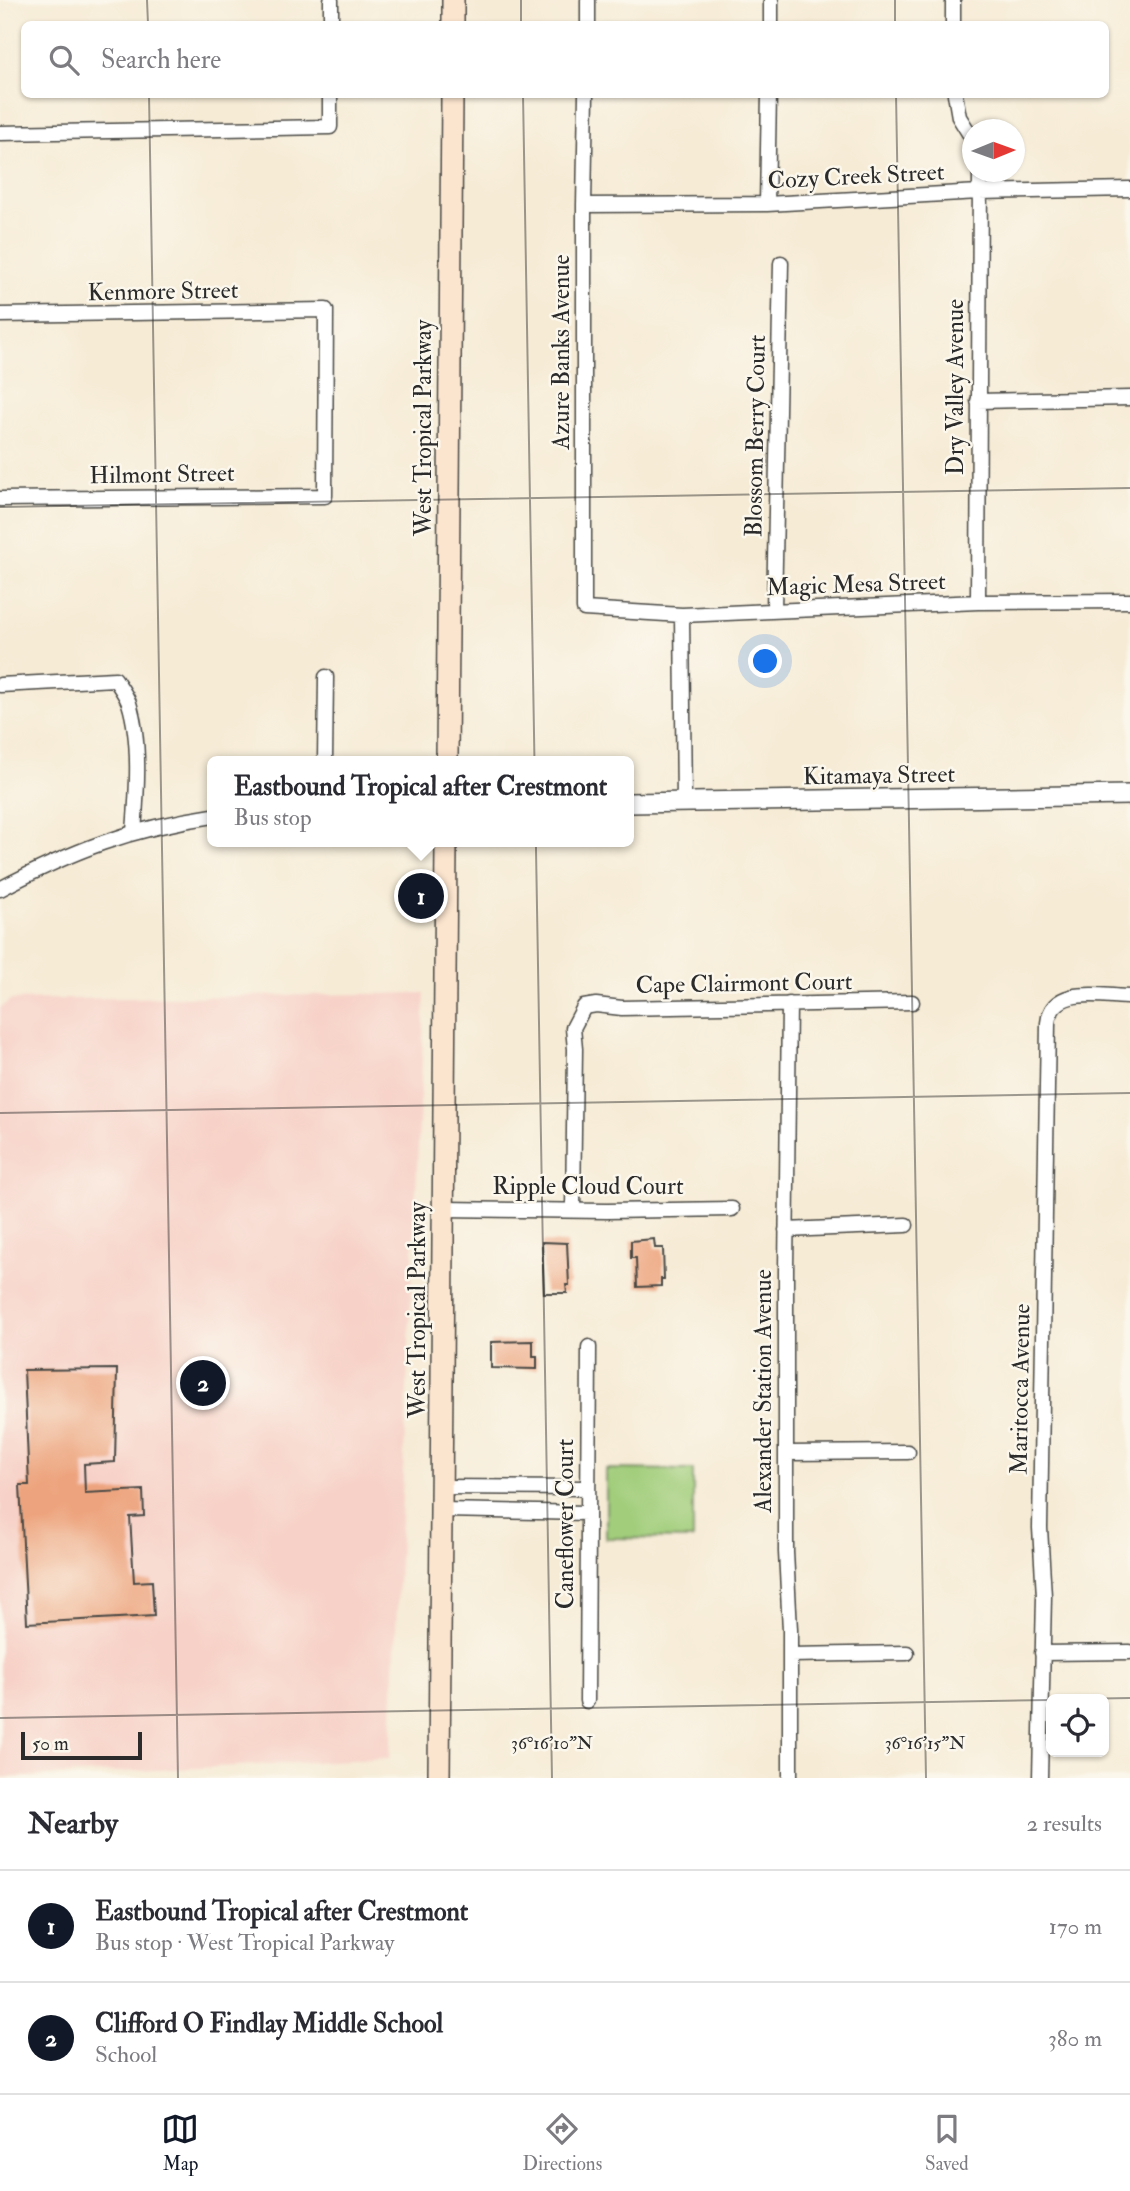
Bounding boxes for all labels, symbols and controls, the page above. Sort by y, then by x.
search box [21,21,1109,98]
icon: search [45,41,83,79]
text: Search here [101,44,221,76]
north arrow [962,119,1025,182]
street label: Cozy Creek Street [767,156,945,197]
street label: Azure Banks Avenue [546,254,577,451]
street label: Kenmore Street [87,275,239,308]
street label: Dry Valley Avenue [940,299,971,475]
street label: West Tropical Parkway [408,319,439,537]
street label: Blossom Berry Court [738,334,773,537]
street label: Hilmont Street [89,458,235,491]
street label: Magic Mesa Street [766,566,947,603]
your location [748,644,782,678]
popup [207,756,634,847]
street label: Kitamaya Street [803,759,956,792]
text: Eastbound Tropical after Crestmont [234,771,607,803]
text: Bus stop [234,803,312,832]
pin: 1 [398,870,444,922]
street label: Cape Clairmont Court [635,966,853,1001]
street label: Ripple Cloud Court [492,1171,684,1202]
street label: West Tropical Parkway [402,1201,433,1419]
street label: Alexander Station Avenue [748,1269,779,1514]
street label: Maritocca Avenue [1004,1303,1037,1475]
pin: 2 [180,1357,226,1409]
street label: Caneflower Court [550,1439,581,1609]
map controls [1046,1694,1109,1757]
button: locate [1046,1694,1109,1757]
scale bar [21,1729,142,1761]
text: 50 m [32,1732,69,1756]
text: 36°16'10"N [511,1732,593,1755]
text: 36°16'15"N [885,1732,965,1755]
text: Nearby [28,1805,118,1842]
text: 2 results [1027,1809,1102,1838]
text: Eastbound Tropical after Crestmont [95,1896,468,1928]
text: 1 [47,1912,55,1941]
text: 170 m [1049,1912,1102,1941]
text: Bus stop · West Tropical Parkway [95,1928,394,1957]
text: Clifford O Findlay Middle School [95,2008,443,2040]
text: 2 [45,2024,57,2053]
text: 380 m [1048,2024,1102,2053]
text: School [95,2040,157,2069]
tab: Map [161,2110,199,2176]
tab: Directions [522,2110,602,2176]
tab: Saved [925,2110,969,2176]

